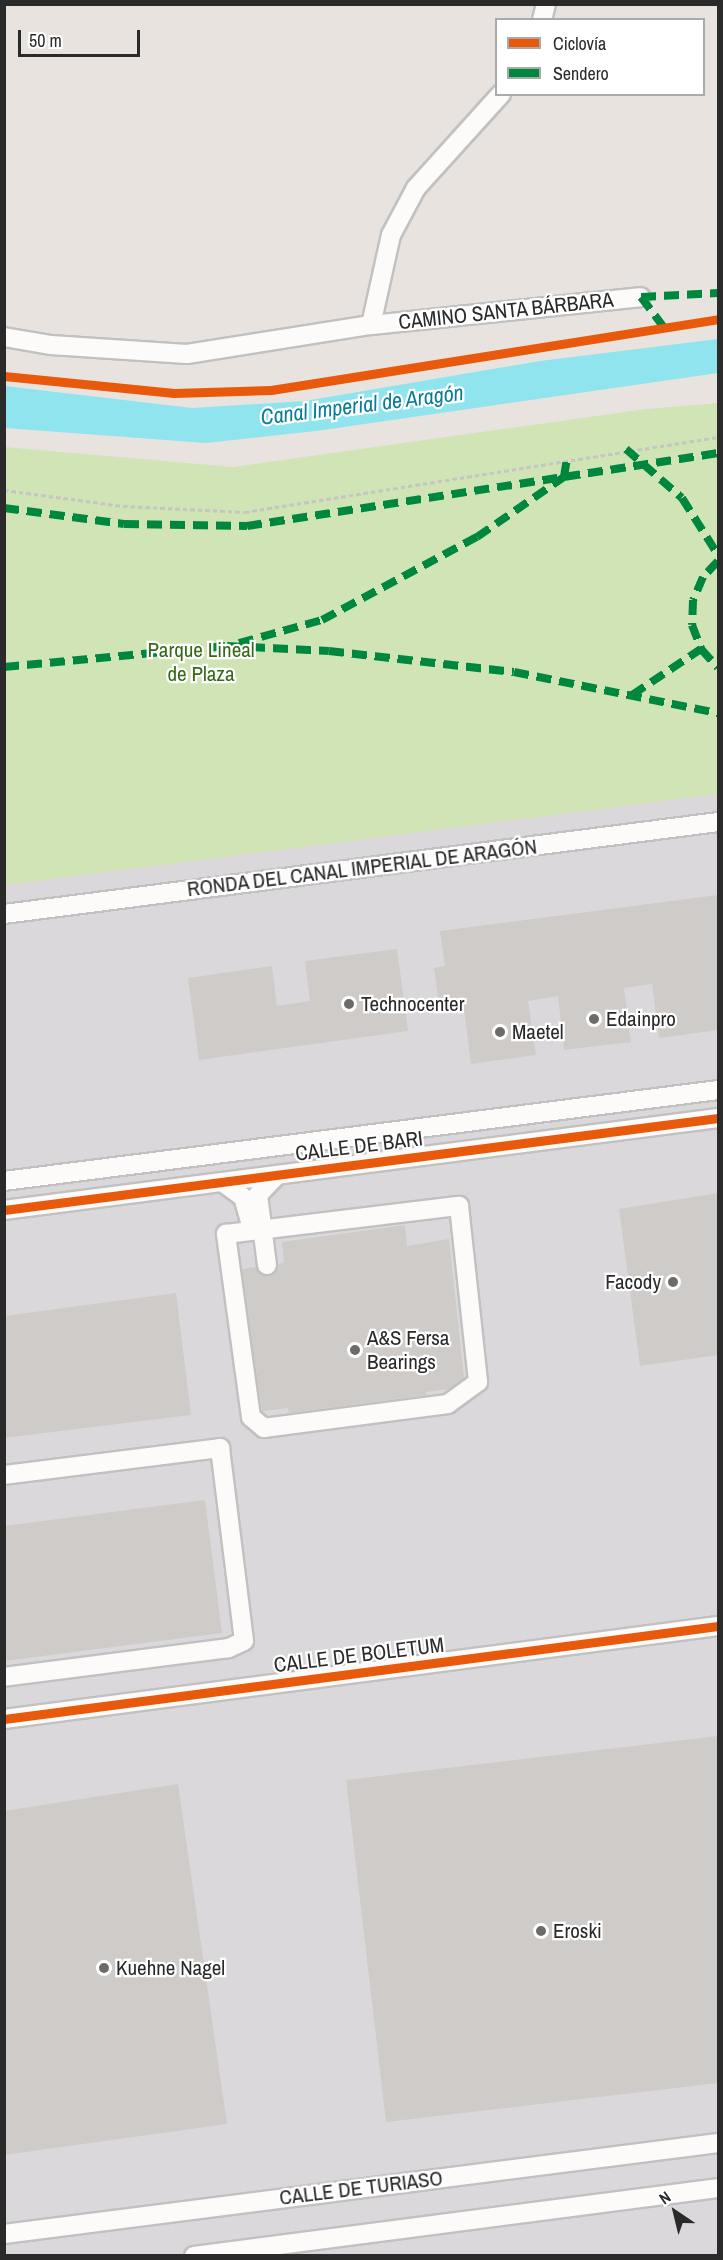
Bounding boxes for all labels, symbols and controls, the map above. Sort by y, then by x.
scale bar [21,18,142,56]
legend [495,18,705,96]
text: 50 m [29,28,62,53]
text: Ciclovía [553,31,606,56]
text: Sendero [553,61,609,86]
street label: CAMINO SANTA BÁRBARA [397,287,615,335]
water label: Canal Imperial de Aragón [258,379,466,431]
park label: Parque Lineal de Plaza [147,637,255,687]
street label: RONDA DEL CANAL IMPERIAL DE ARAGÓN [184,834,540,902]
place label: Technocenter [361,991,464,1017]
marker: Technocenter [342,997,356,1011]
place label: Edainpro [606,1006,676,1032]
marker: Edainpro [587,1012,601,1026]
place label: Maetel [512,1019,564,1045]
marker: Maetel [493,1025,507,1039]
street label: CALLE DE BARI [294,1126,424,1166]
place label: Facody [605,1269,661,1295]
marker: Facody [666,1275,680,1289]
place label: A&S Fersa Bearings [367,1325,449,1375]
marker: A&S Fersa Bearings [348,1343,362,1357]
street label: CALLE DE BOLETUM [272,1632,446,1678]
place label: Eroski [553,1918,602,1944]
marker: Eroski [534,1924,548,1938]
place label: Kuehne Nagel [116,1955,225,1981]
marker: Kuehne Nagel [97,1961,111,1975]
street label: CALLE DE TURIASO [278,2165,444,2211]
north arrow [645,2182,705,2242]
text: N [654,2186,675,2209]

